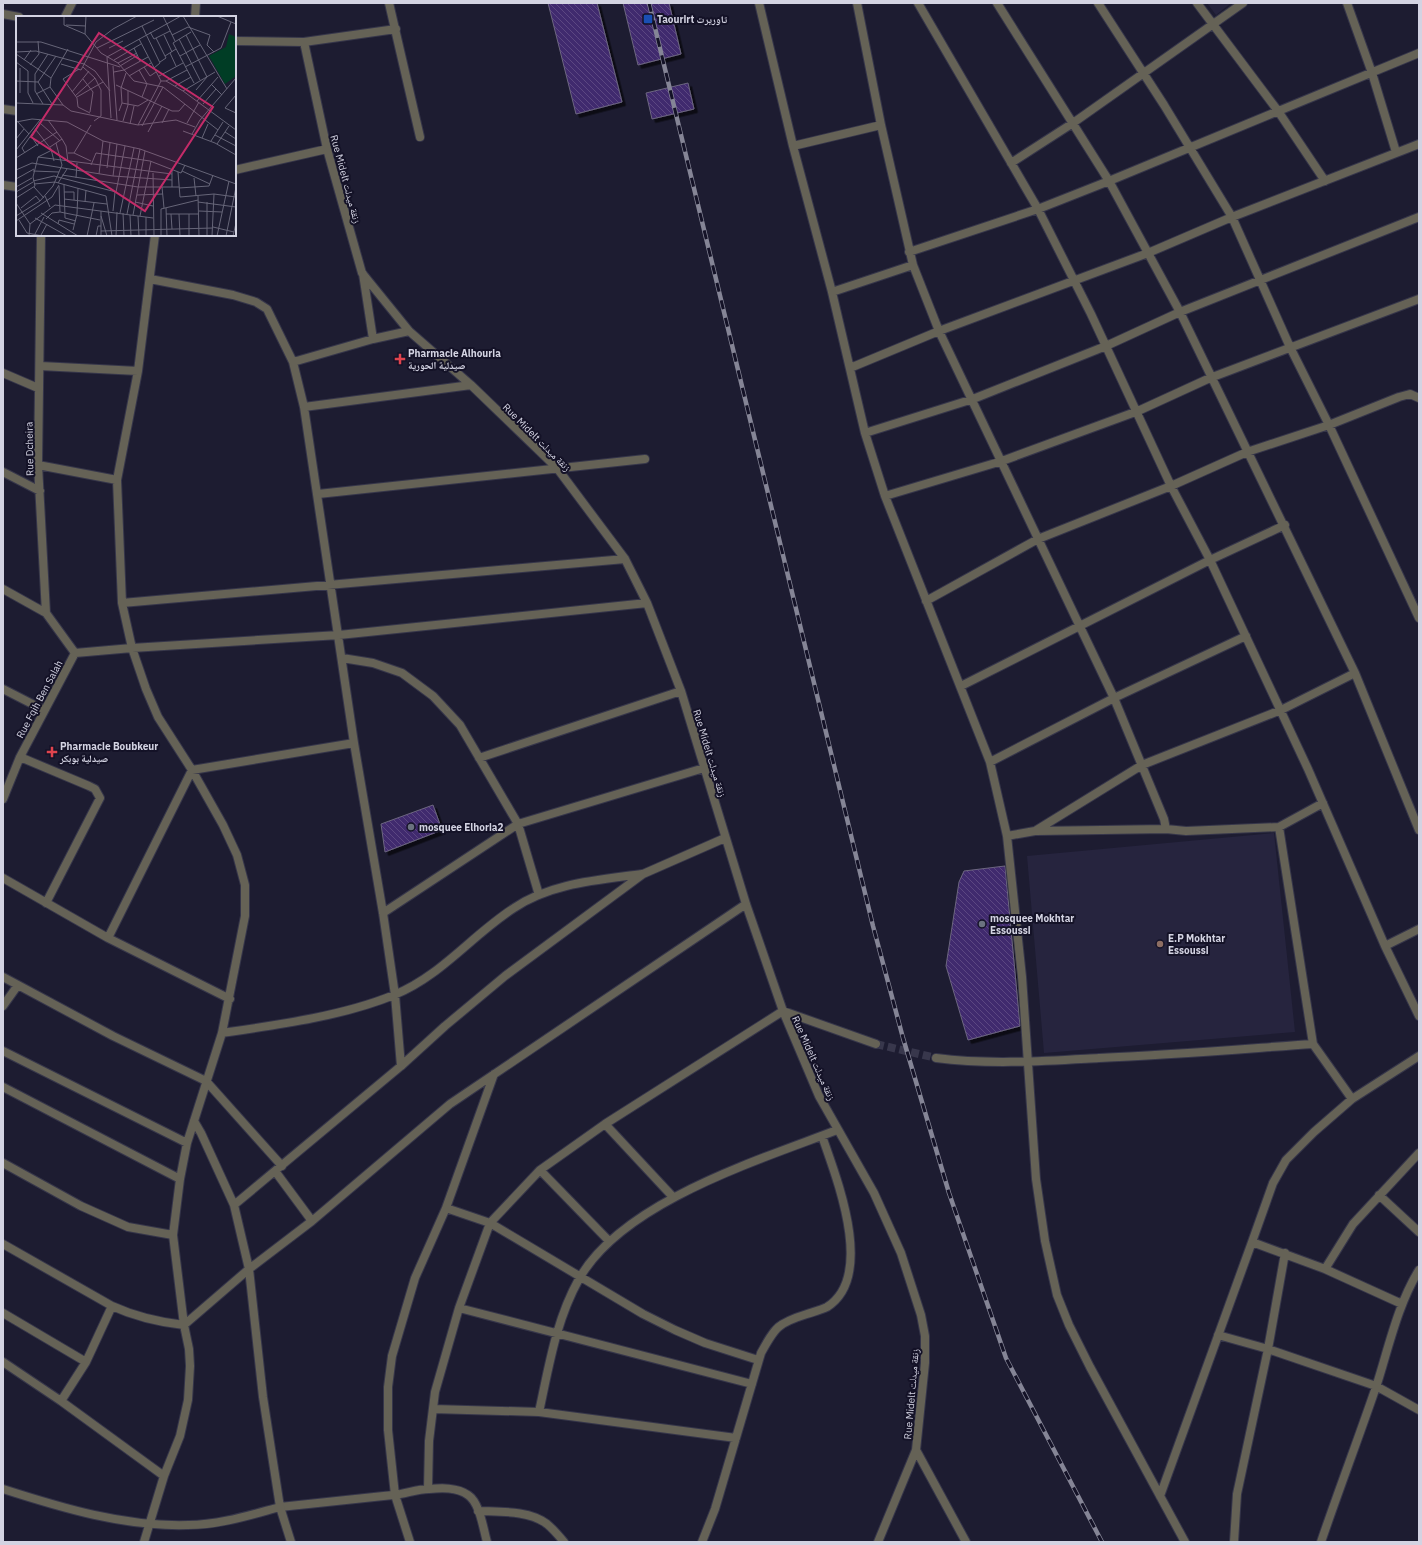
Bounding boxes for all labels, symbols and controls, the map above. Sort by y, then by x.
marker: Taourirt تاوريرت [642,13,654,25]
place label: Taourirt تاوريرت [657,13,728,26]
inset map [16,16,236,236]
street label: Rue Midelt زنقة ميدلت [327,134,364,225]
place label: Pharmacie Alhouria صيدلية الحورية [408,347,501,372]
marker: Pharmacie Alhouria صيدلية الحورية [395,354,405,364]
street label: Rue Midelt زنقة ميدلت [500,401,573,474]
street label: Rue Dcheira [23,421,36,476]
street label: Rue Fqih Ben Salah [13,658,65,741]
street label: Rue Midelt زنقة ميدلت [690,708,729,799]
place label: Pharmacie Boubkeur صيدلية بوبكر [59,740,158,765]
marker: Pharmacie Boubkeur صيدلية بوبكر [47,747,57,757]
place label: mosquee Elhoria2 [419,821,504,834]
marker: mosquee Elhoria2 [406,822,416,832]
place label: mosquee Mokhtar Essoussi [990,912,1074,937]
marker: mosquee Mokhtar Essoussi [977,919,987,929]
place label: E.P Mokhtar Essoussi [1168,932,1225,957]
marker: E.P Mokhtar Essoussi [1155,939,1165,949]
street label: Rue Midelt زنقة ميدلت [789,1014,838,1103]
street label: Rue Midelt زنقة ميدلت [901,1348,922,1440]

